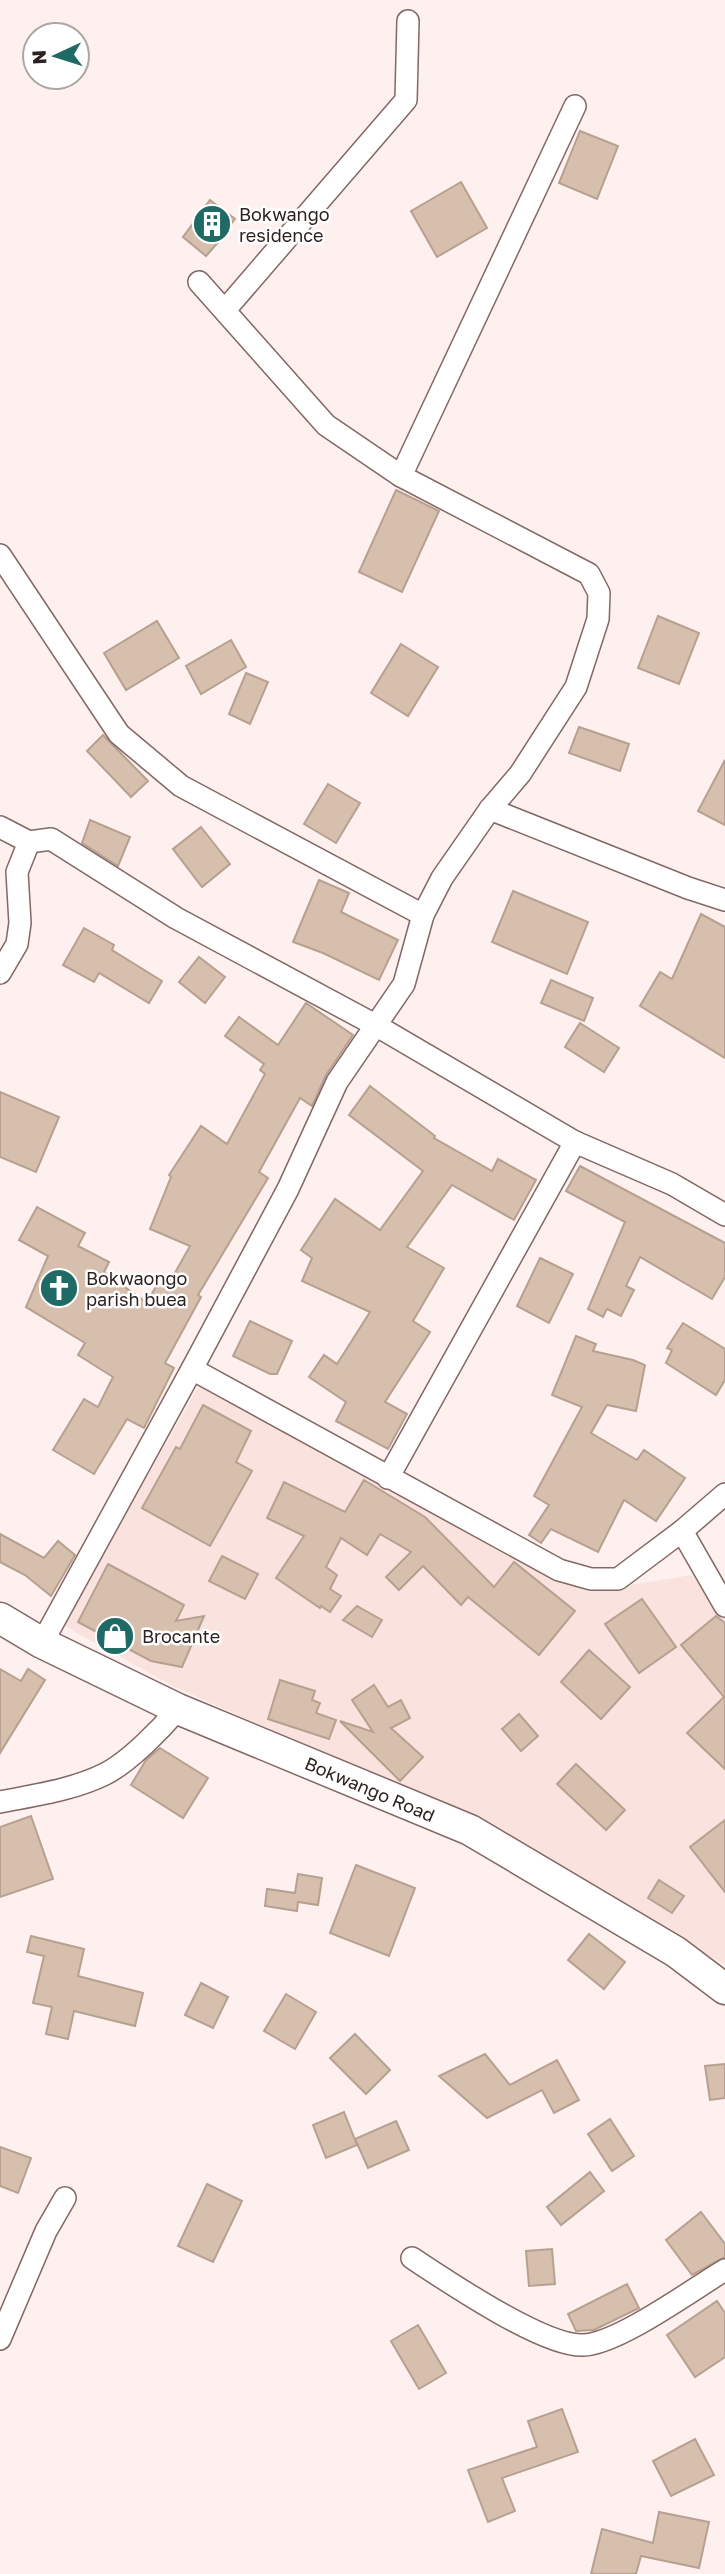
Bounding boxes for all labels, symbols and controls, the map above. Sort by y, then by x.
north arrow [21,21,91,91]
text: N [27,49,51,65]
building icon: Bokwango residence [191,203,233,245]
place label: Bokwango residence [239,203,330,246]
church icon: Bokwaongo parish buea [38,1267,80,1309]
place label: Bokwaongo parish buea [86,1267,187,1310]
shop icon: Brocante [94,1615,136,1657]
place label: Brocante [142,1625,220,1647]
street label: Bokwango Road [302,1752,438,1826]

